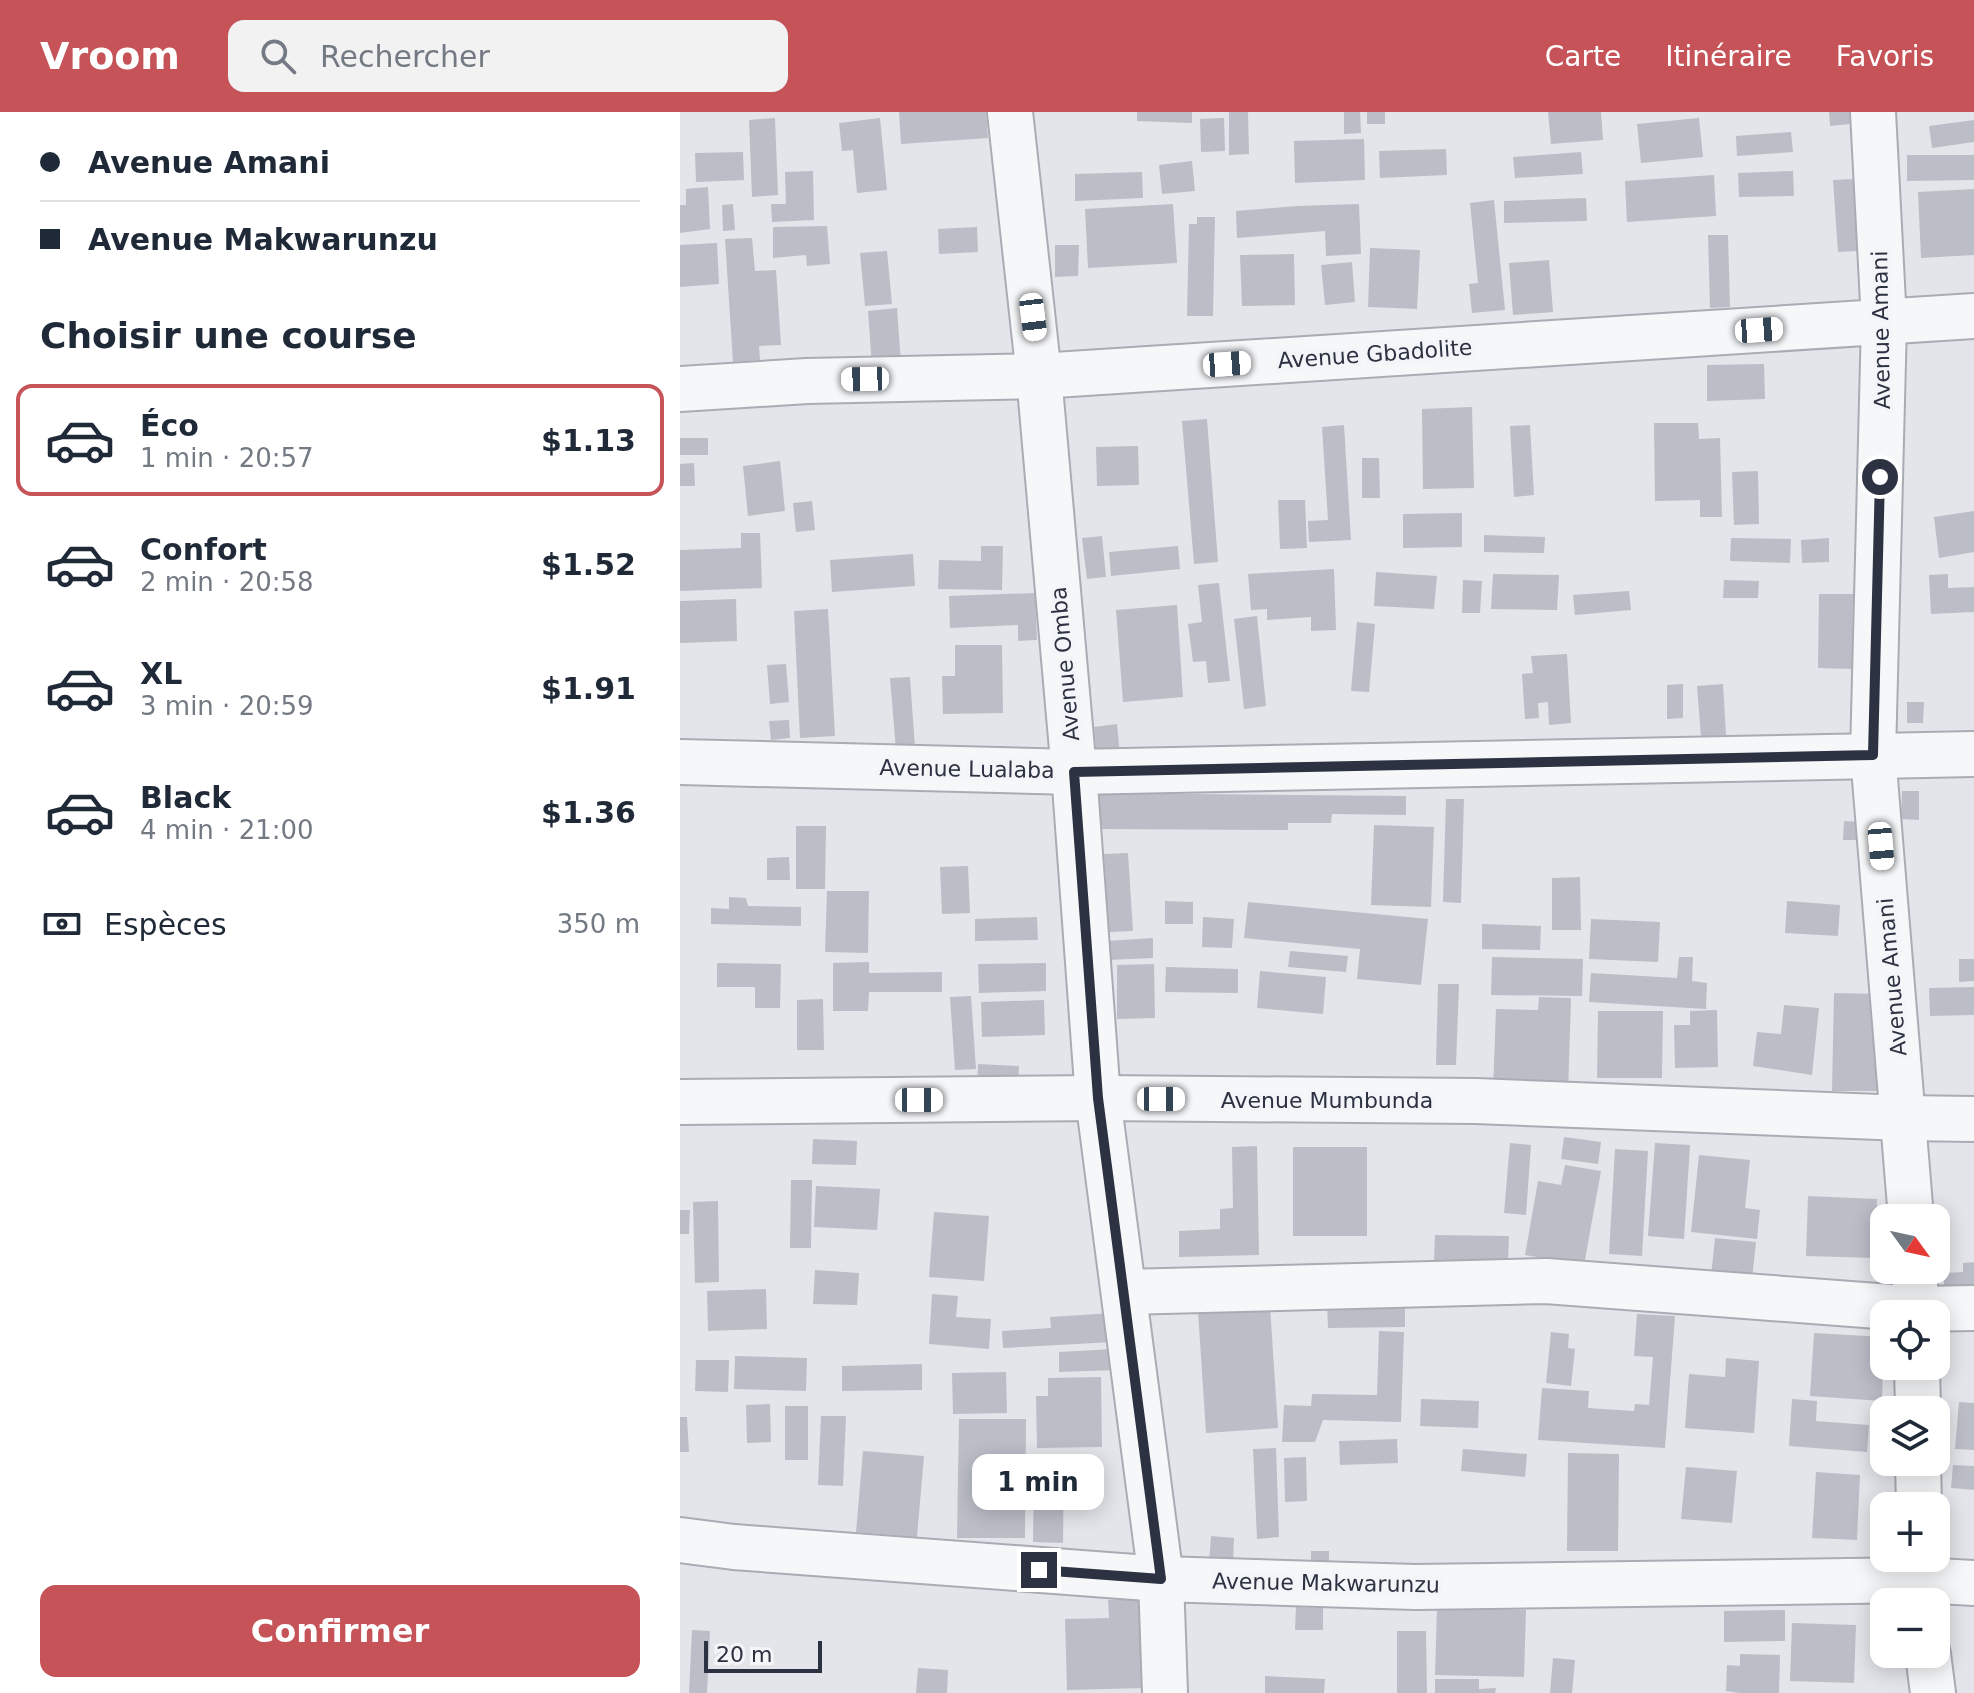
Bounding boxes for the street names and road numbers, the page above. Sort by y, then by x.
street label: Avenue Amani [1867,250,1895,410]
street label: Avenue Gbadolite [1277,335,1473,373]
street label: Avenue Omba [1046,586,1084,742]
street label: Avenue Lualaba [879,755,1055,783]
street label: Avenue Amani [1873,897,1911,1057]
street label: Avenue Mumbunda [1221,1088,1433,1113]
street label: Avenue Makwarunzu [1212,1569,1440,1597]

